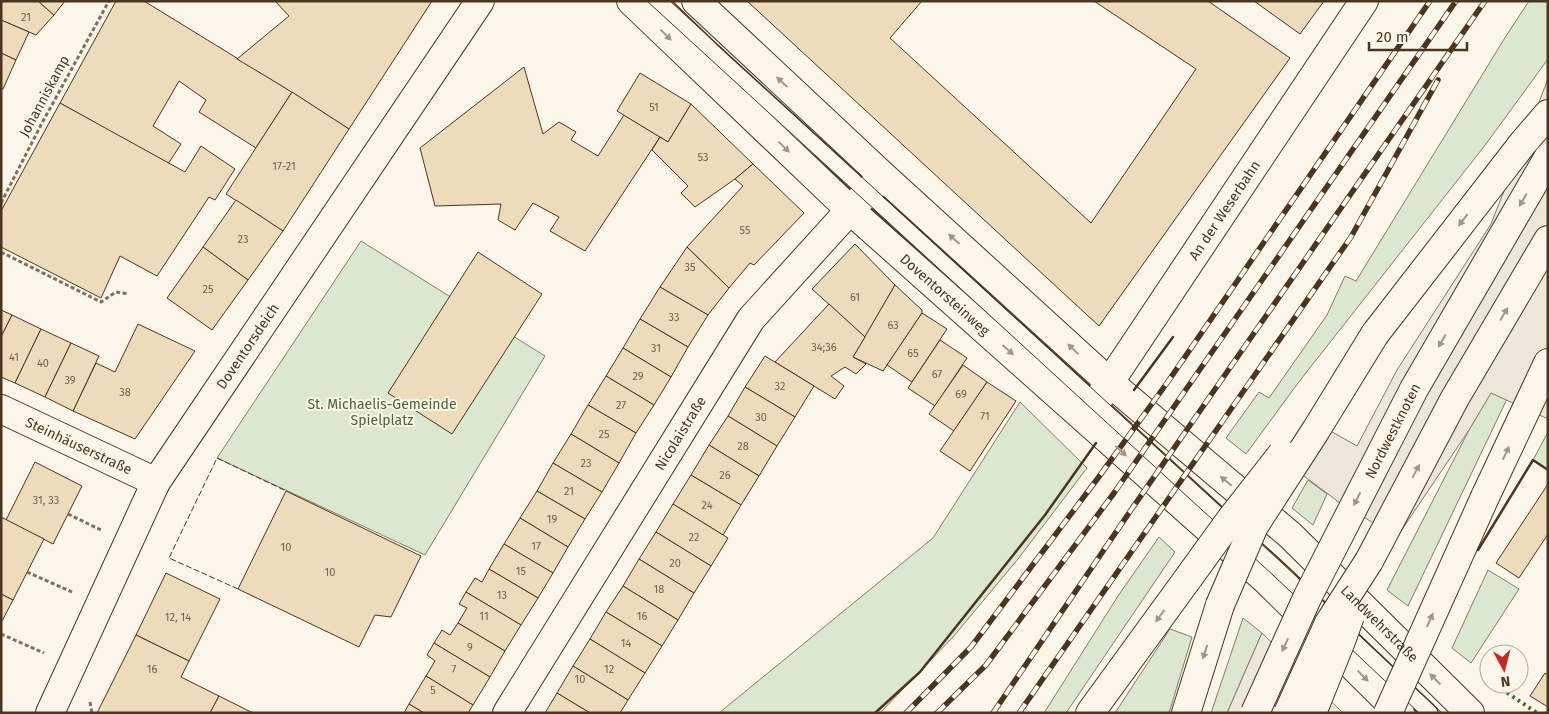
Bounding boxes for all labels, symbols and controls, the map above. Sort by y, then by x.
house number: 21 [21,11,31,24]
scale bar [1369,20,1466,52]
text: 20 m [1376,28,1409,46]
one-way arrow [660,29,672,41]
street label: Johanniskamp [16,52,73,140]
one-way arrow [777,76,789,88]
house number: 51 [649,101,659,114]
one-way arrow [777,141,789,153]
house number: 53 [698,151,708,164]
street label: An der Weserbahn [1185,158,1264,263]
house number: 17-21 [272,160,296,173]
one-way arrow [1519,194,1528,207]
one-way arrow [1458,213,1468,227]
house number: 55 [740,224,751,237]
house number: 23 [238,233,248,246]
one-way arrow [948,233,960,245]
street label: Doventorsteinweg [896,251,994,340]
house number: 35 [685,261,696,274]
house number: 25 [203,283,214,296]
house number: 61 [850,291,860,304]
street label: Doventorsdeich [213,300,283,392]
one-way arrow [1500,308,1509,321]
house number: 33 [669,311,679,324]
house number: 63 [887,319,899,332]
one-way arrow [1437,334,1446,347]
house number: 34;36 [811,341,837,354]
house number: 31 [651,342,661,355]
one-way arrow [1068,343,1080,355]
one-way arrow [1001,344,1013,356]
house number: 65 [907,347,919,360]
house number: 41 [9,351,19,364]
house number: 40 [37,357,49,370]
house number: 67 [932,368,942,381]
house number: 29 [632,370,644,383]
house number: 39 [64,374,76,387]
house number: 32 [775,380,785,393]
street label: Nordwestknoten [1362,380,1424,482]
house number: 38 [119,386,131,399]
house number: 69 [955,388,967,401]
street label: Nicolaistraße [651,393,710,474]
park label: St. Michaelis-Gemeinde Spielplatz [307,396,457,429]
house number: 27 [616,399,626,412]
house number: 71 [980,410,990,423]
house number: 30 [755,411,767,424]
street label: Steinhäuserstraße [23,414,135,478]
house number: 25 [599,428,610,441]
house number: 28 [737,440,749,453]
one-way arrow [1115,445,1127,457]
one-way arrow [1502,446,1510,460]
house number: 23 [581,457,591,470]
one-way arrow [1412,464,1420,478]
house number: 26 [719,469,731,482]
one-way arrow [1221,475,1233,487]
house number: 21 [564,485,574,498]
one-way arrow [1353,492,1361,507]
house number: 31, 33 [33,494,59,507]
house number: 24 [702,499,713,512]
house number: 19 [547,513,557,526]
house number: 22 [689,531,699,544]
house number: 17 [531,540,541,553]
house number: 10 [281,541,291,554]
house number: 20 [669,557,681,570]
house number: 15 [516,565,527,578]
house number: 10 [325,566,335,579]
street label: Landwehrstraße [1337,582,1422,666]
house number: 18 [654,583,664,596]
house number: 13 [497,589,507,602]
one-way arrow [1155,609,1166,622]
house number: 11 [479,610,489,623]
house number: 16 [637,610,647,623]
house number: 12, 14 [165,611,191,624]
one-way arrow [1426,613,1434,627]
house number: 14 [621,637,631,650]
one-way arrow [1280,638,1288,652]
house number: 9 [467,641,473,654]
one-way arrow [1201,644,1209,659]
north arrow [1479,644,1529,694]
house number: 16 [147,663,157,676]
house number: 7 [452,663,457,676]
house number: 12 [604,663,614,676]
one-way arrow [1357,670,1369,682]
text: N [1500,672,1511,690]
house number: 10 [575,673,585,686]
one-way arrow [1429,673,1441,685]
house number: 5 [430,684,436,697]

